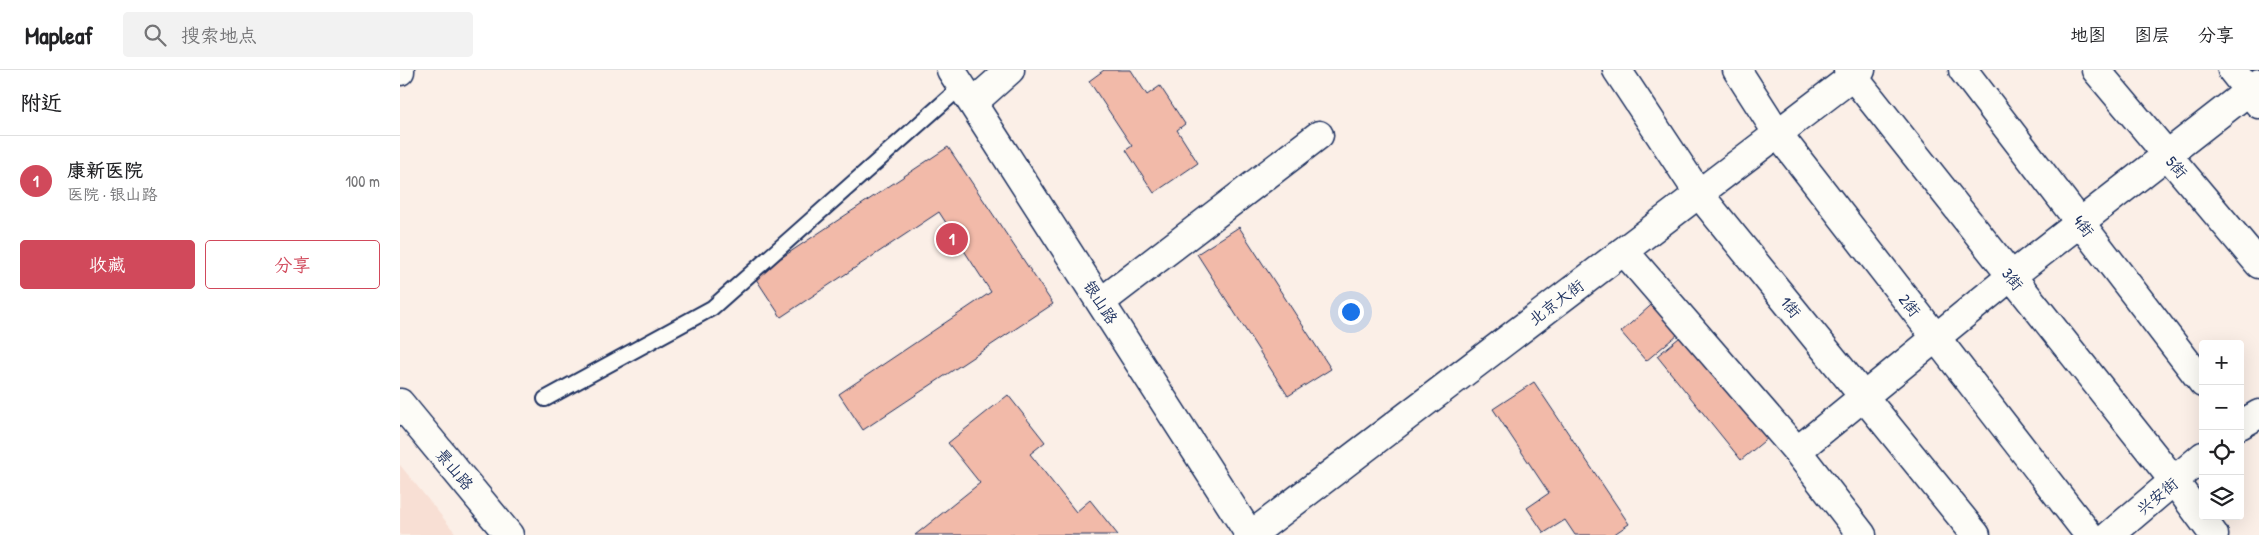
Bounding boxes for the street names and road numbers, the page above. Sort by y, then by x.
street label: 5街 [2161,151,2193,183]
street label: 4街 [2069,211,2099,241]
street label: 3街 [1997,263,2029,295]
street label: 北京大街 [1524,274,1588,330]
street label: 银山路 [1079,276,1123,328]
street label: 2街 [1894,289,1926,321]
street label: 1街 [1776,292,1806,322]
street label: 景山路 [431,444,479,494]
street label: 兴安街 [2132,472,2182,520]

